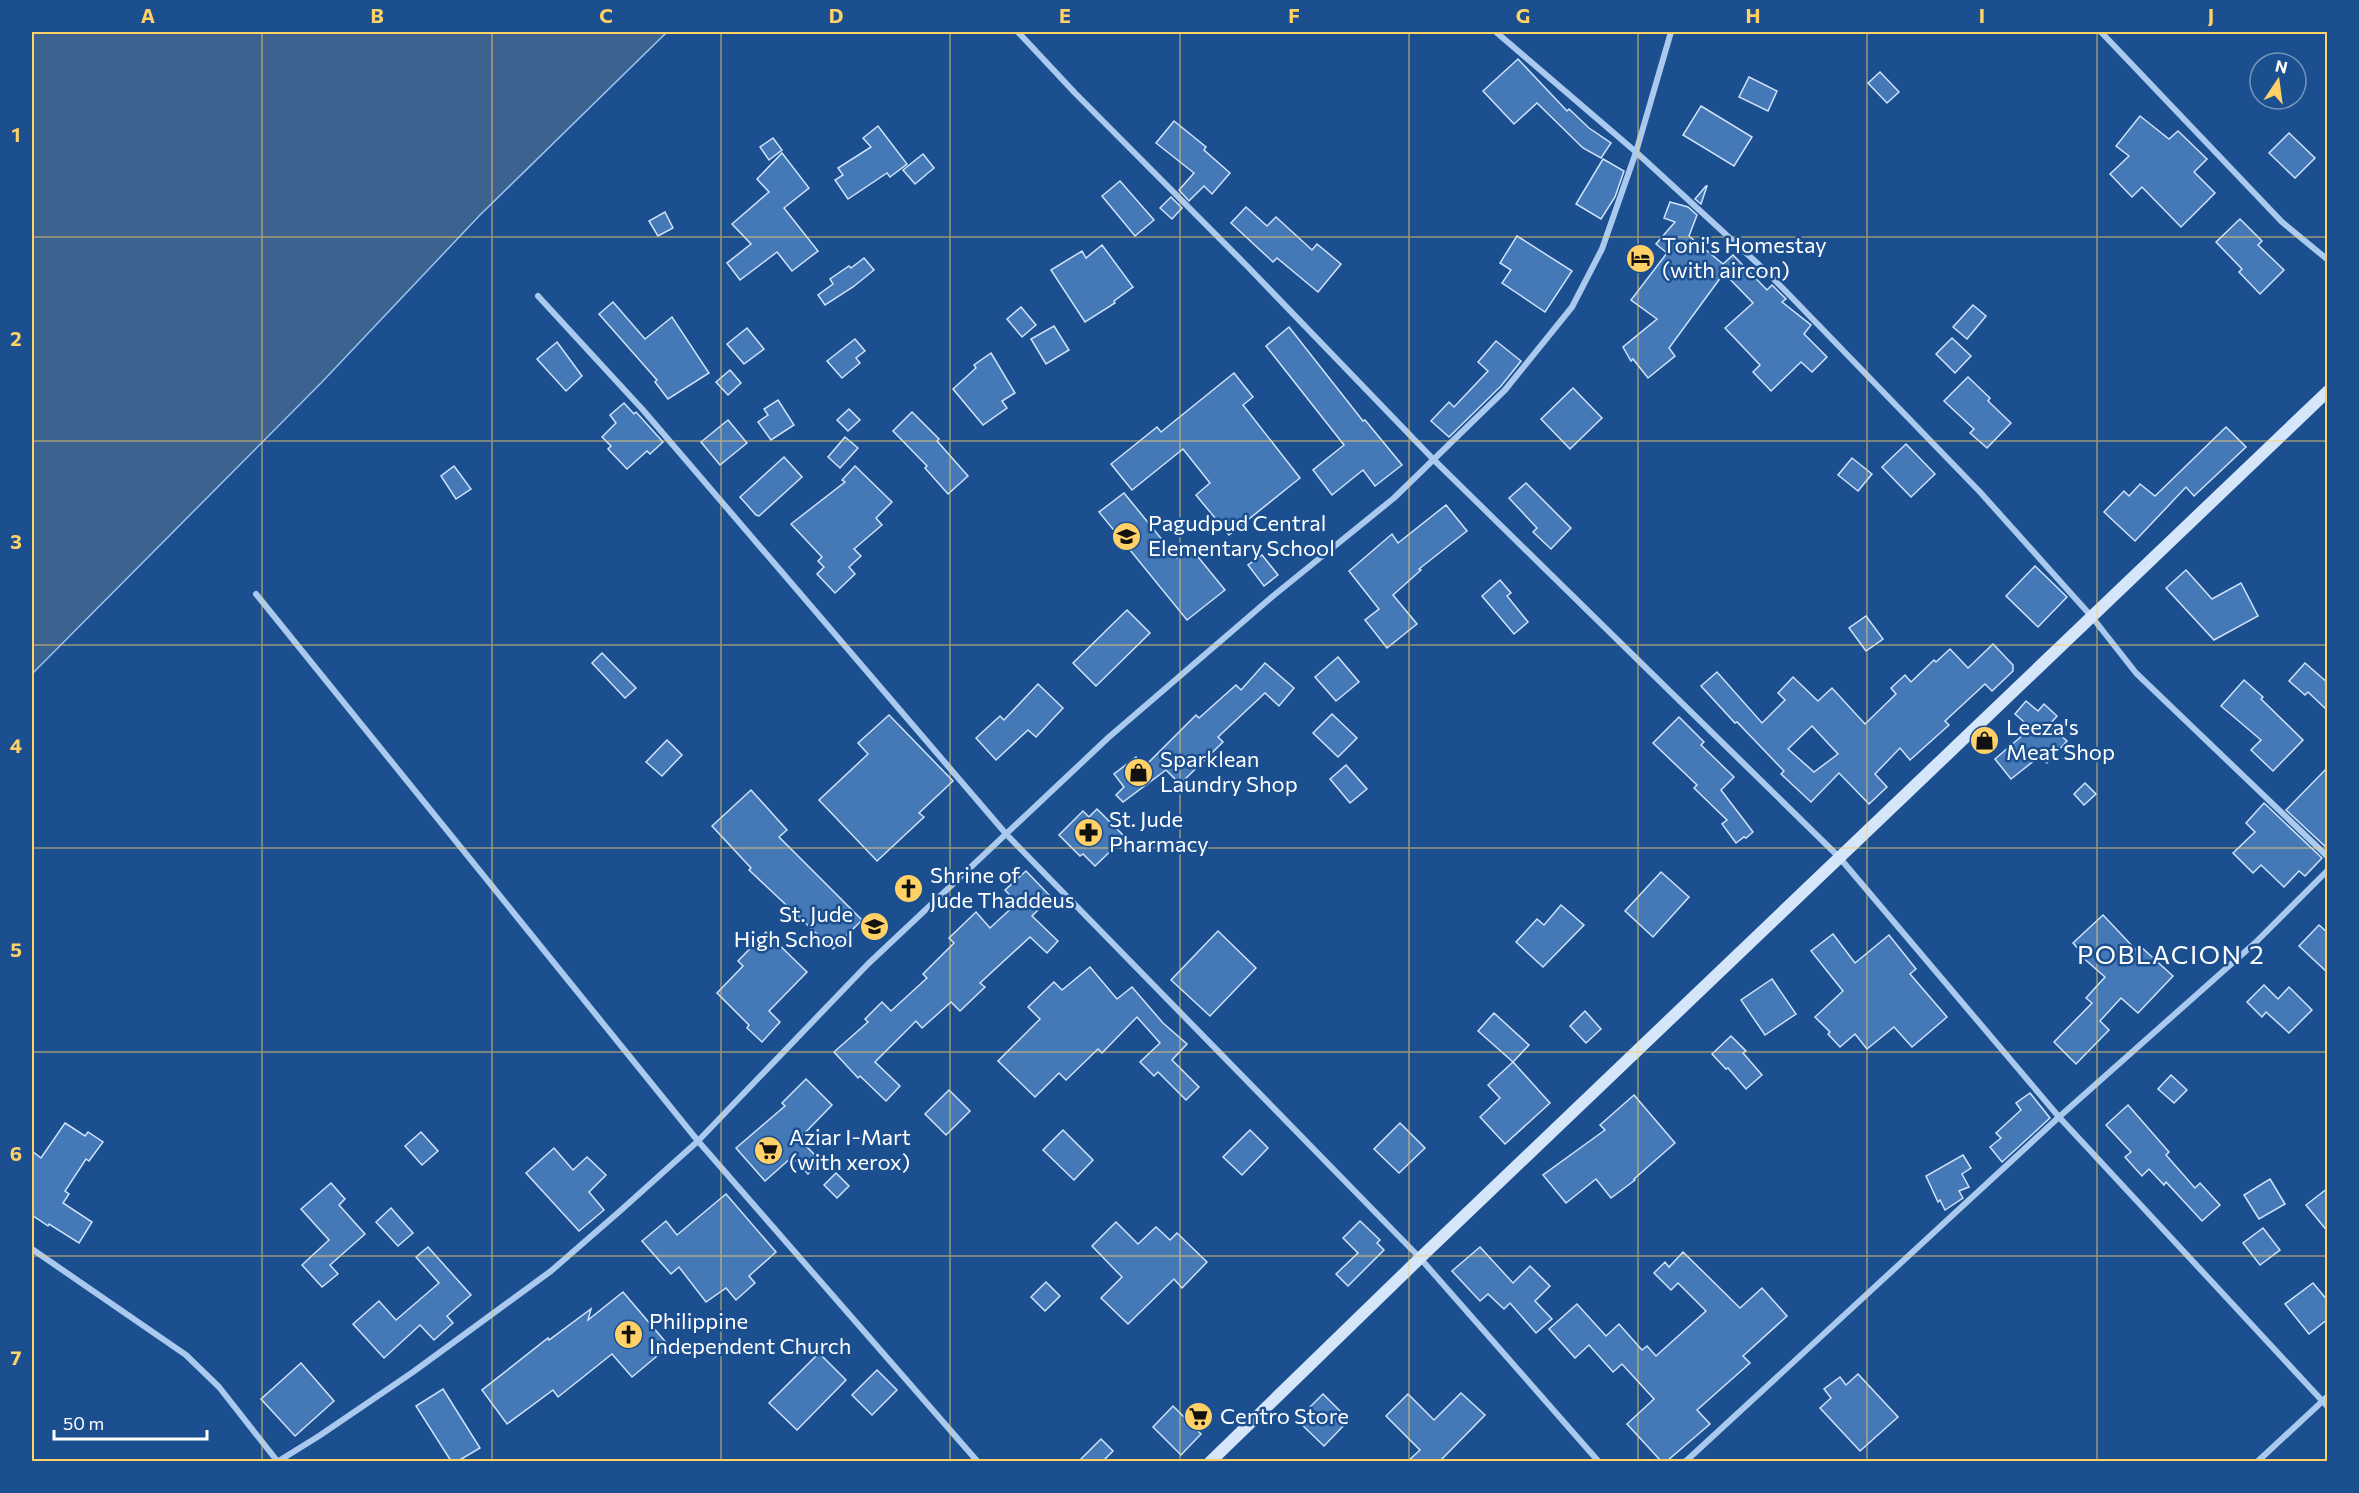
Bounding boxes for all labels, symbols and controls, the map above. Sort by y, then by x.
text: A [141,3,155,27]
text: B [370,3,384,27]
text: C [599,3,613,27]
text: D [829,3,843,27]
text: E [1059,3,1071,27]
text: F [1288,3,1300,27]
text: G [1516,3,1530,27]
text: H [1746,3,1761,27]
text: I [1979,3,1985,27]
text: J [2208,3,2214,27]
north arrow [2248,51,2308,111]
text: N [2274,55,2289,77]
text: 1 [11,122,21,146]
place label: Toni's Homestay (with aircon) [1662,231,1827,283]
hotel icon: Toni's Homestay (with aircon) [1625,242,1657,274]
text: 2 [10,326,22,350]
place label: Pagudpud Central Elementary School [1148,509,1335,561]
school or university icon: Pagudpud Central Elementary School [1111,520,1143,552]
text: 3 [10,529,22,553]
place label: Leeza's Meat Shop [2006,713,2115,765]
shop icon: Leeza's Meat Shop [1969,724,2001,756]
text: 4 [10,733,22,757]
place label: Sparklean Laundry Shop [1160,745,1298,797]
shop icon: Sparklean Laundry Shop [1123,756,1155,788]
place label: St. Jude Pharmacy [1109,805,1209,857]
pharmacy icon: St. Jude Pharmacy [1072,816,1104,848]
place label: Shrine of Jude Thaddeus [930,861,1075,913]
church icon: Shrine of Jude Thaddeus [893,872,925,904]
place label: St. Jude High School [734,900,853,952]
school or university icon: St. Jude High School [858,911,890,943]
text: 5 [10,937,22,961]
district label: POBLACION 2 [2077,938,2265,969]
place label: Aziar I-Mart (with xerox) [789,1123,911,1175]
supermarket icon: Aziar I-Mart (with xerox) [752,1134,784,1166]
text: 6 [10,1141,22,1165]
place label: Philippine Independent Church [649,1307,851,1359]
church icon: Philippine Independent Church [612,1318,644,1350]
text: 7 [11,1345,22,1369]
supermarket icon: Centro Store [1183,1400,1215,1432]
place label: Centro Store [1220,1402,1349,1429]
scale bar [54,1403,207,1441]
text: 50 m [63,1412,104,1434]

